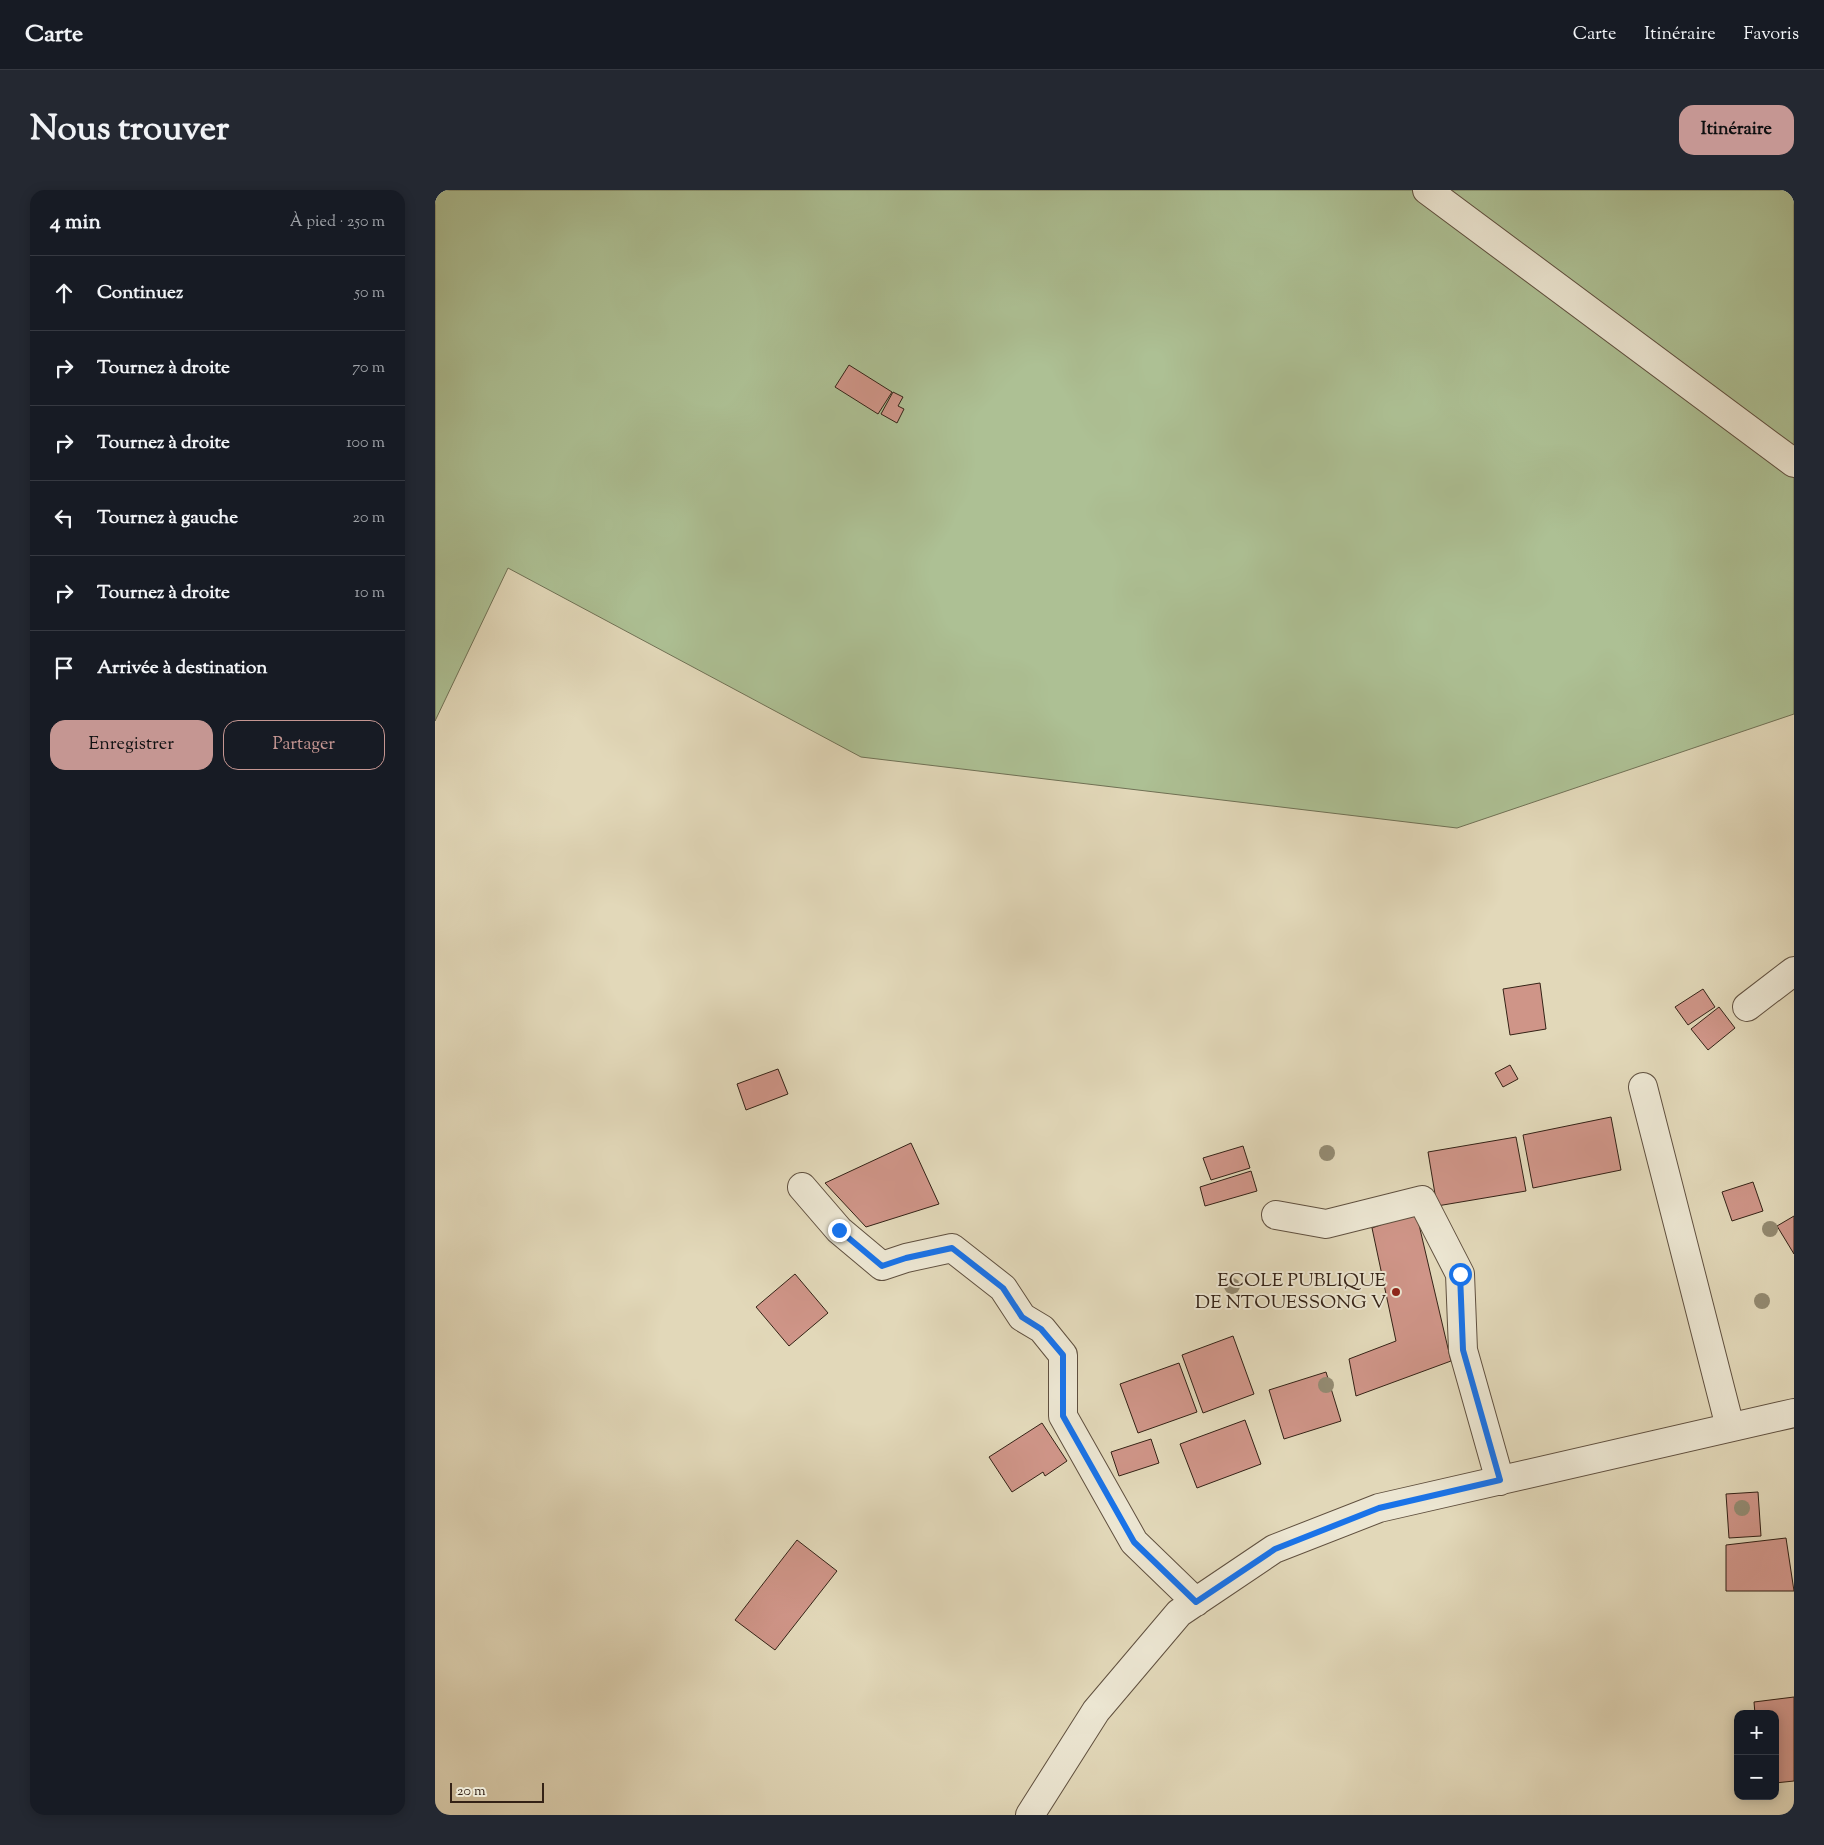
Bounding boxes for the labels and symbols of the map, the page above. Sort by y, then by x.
route end [828,1219,851,1242]
route start [1449,1263,1472,1286]
place label: ECOLE PUBLIQUE DE NTOUESSONG V [1195,1268,1387,1317]
marker: ECOLE PUBLIQUE DE NTOUESSONG V [1390,1286,1402,1298]
scale bar [450,1780,544,1803]

